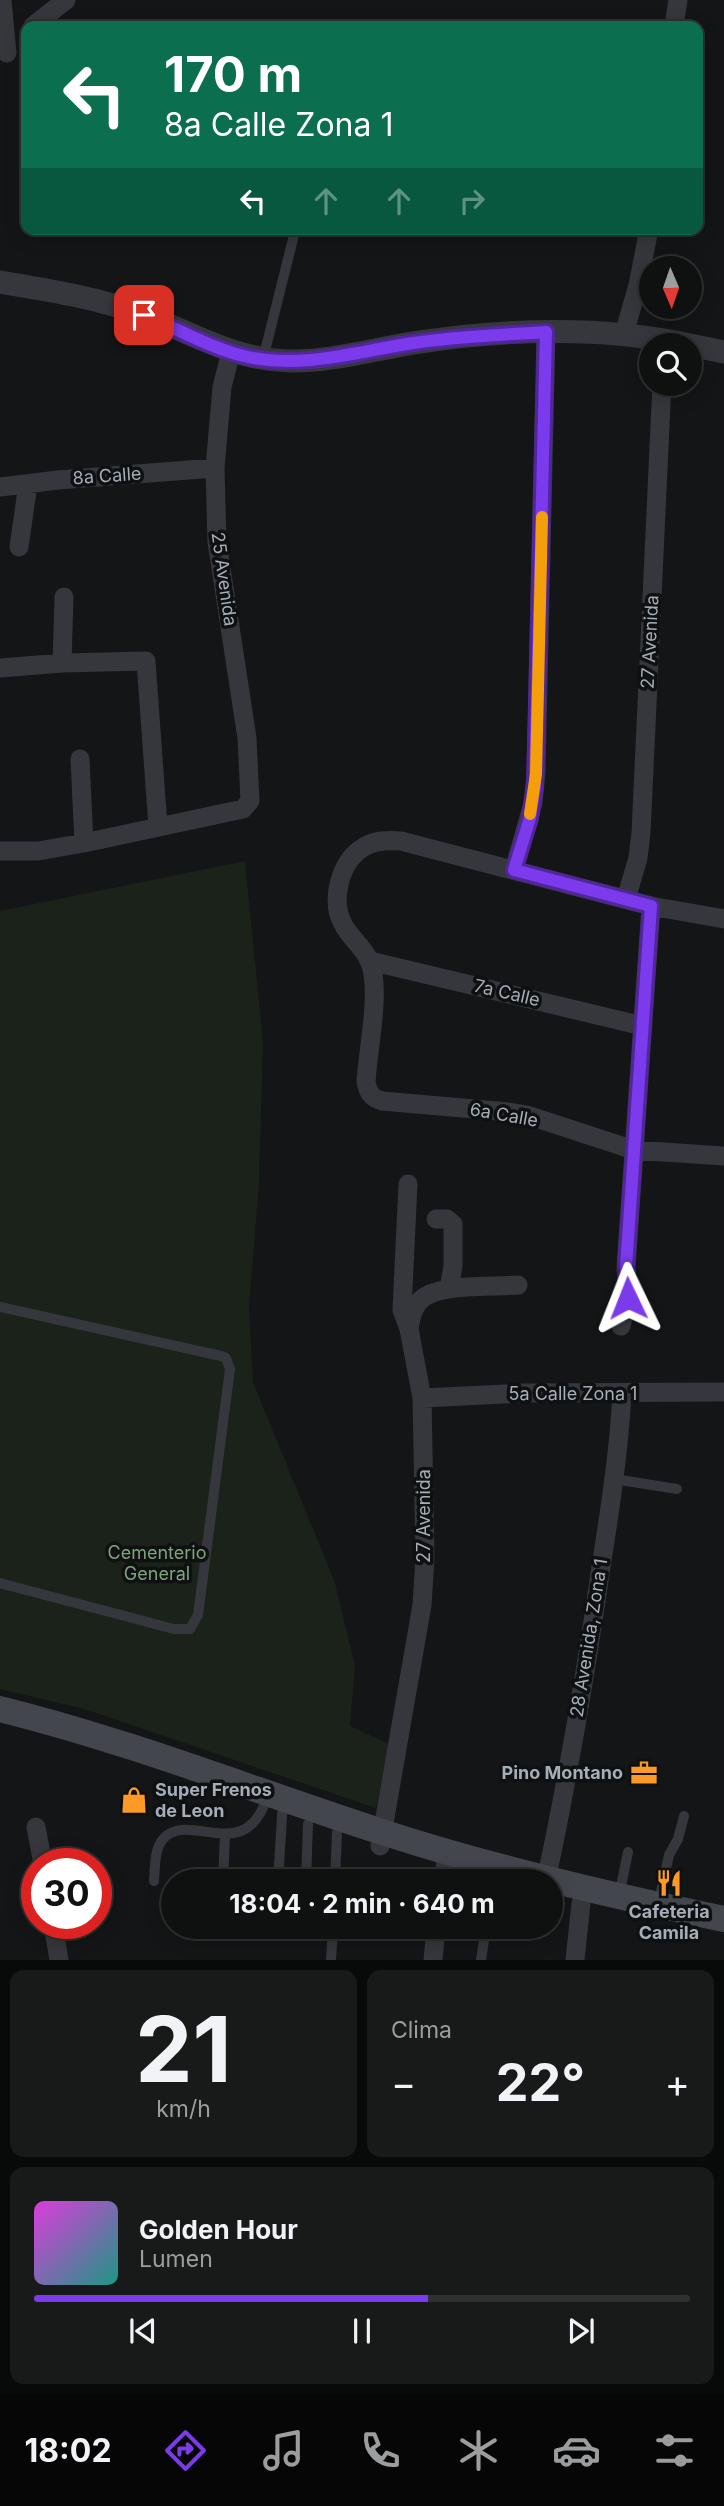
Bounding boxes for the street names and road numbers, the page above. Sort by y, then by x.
street label: 8a Calle [72,463,142,488]
street label: 25 Avenida [208,531,241,627]
street label: 27 Avenida [637,595,662,689]
street label: 7a Calle [472,975,542,1010]
street label: 6a Calle [468,1098,540,1131]
street label: 5a Calle Zona 1 [509,1383,637,1404]
street label: 27 Avenida [413,1469,434,1563]
street label: 28 Avenida, Zona 1 [566,1557,611,1719]

